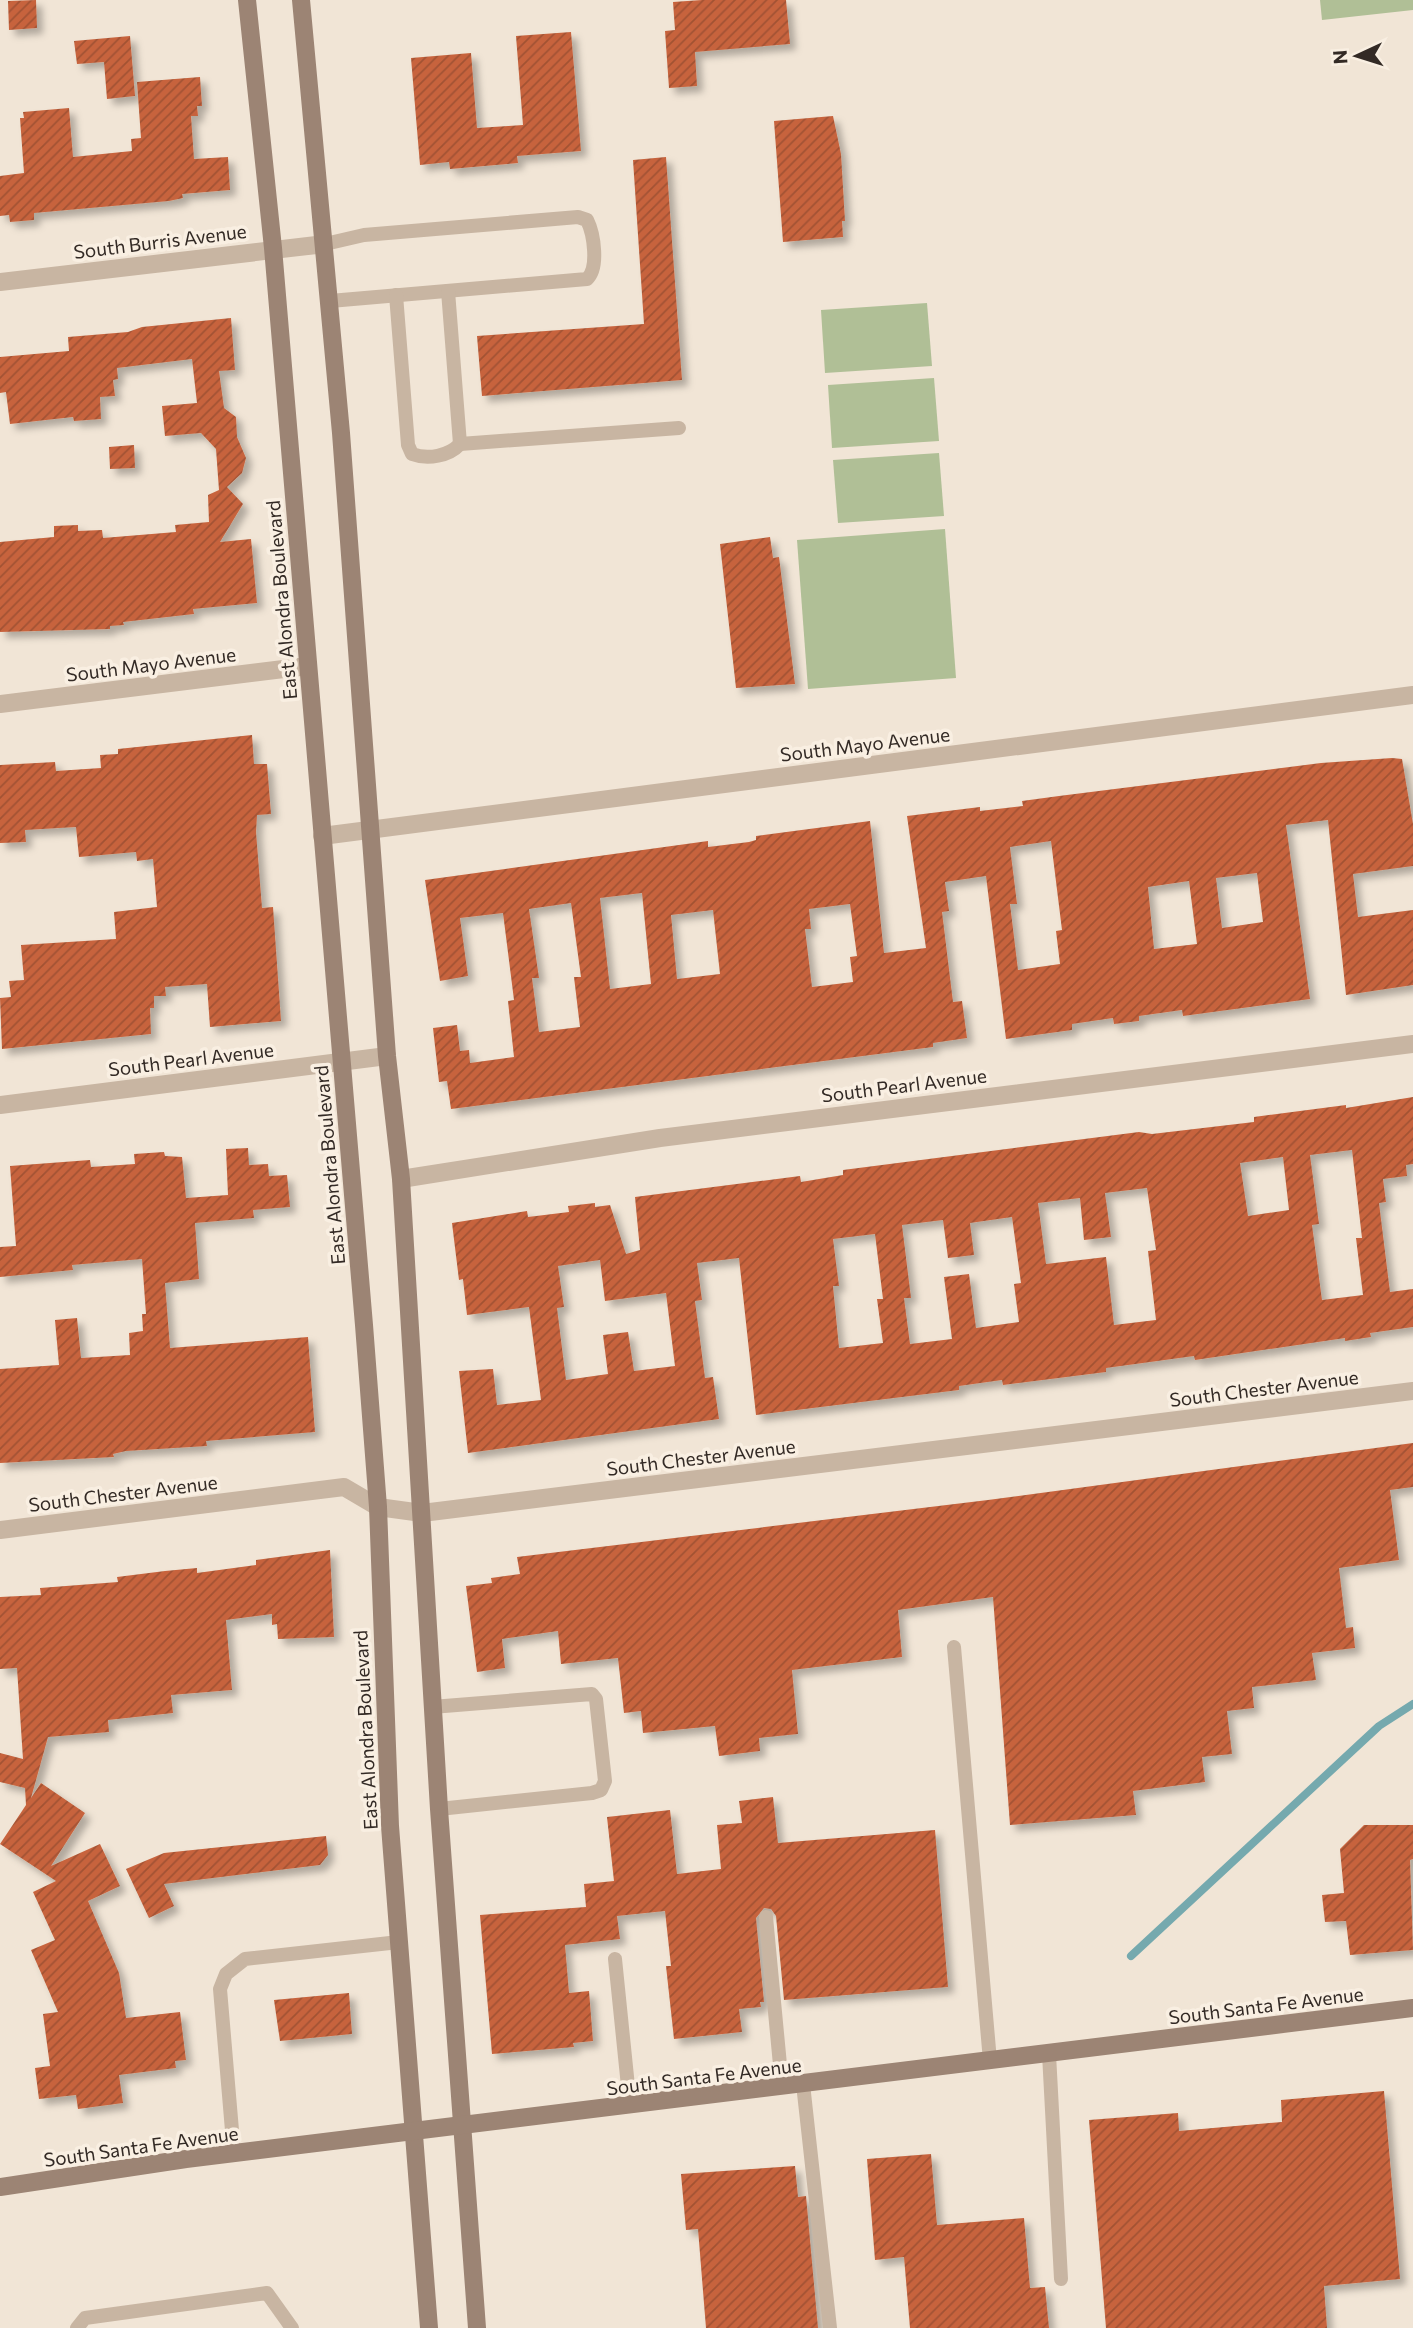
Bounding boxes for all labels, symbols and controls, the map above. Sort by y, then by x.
north arrow [1322,21,1392,91]
text: N [1328,49,1352,65]
street label: South Burris Avenue [72,219,248,263]
street label: East Alondra Boulevard [261,499,301,701]
street label: South Mayo Avenue [65,642,237,686]
street label: South Mayo Avenue [779,722,951,766]
street label: South Pearl Avenue [107,1037,275,1081]
street label: South Pearl Avenue [820,1063,988,1107]
street label: East Alondra Boulevard [309,1064,349,1266]
street label: South Chester Avenue [1168,1365,1360,1411]
street label: South Chester Avenue [605,1434,797,1480]
street label: South Chester Avenue [27,1470,219,1516]
street label: East Alondra Boulevard [348,1630,382,1830]
street label: South Santa Fe Avenue [1167,1982,1365,2028]
street label: South Santa Fe Avenue [605,2053,803,2099]
street label: South Santa Fe Avenue [42,2121,240,2171]

